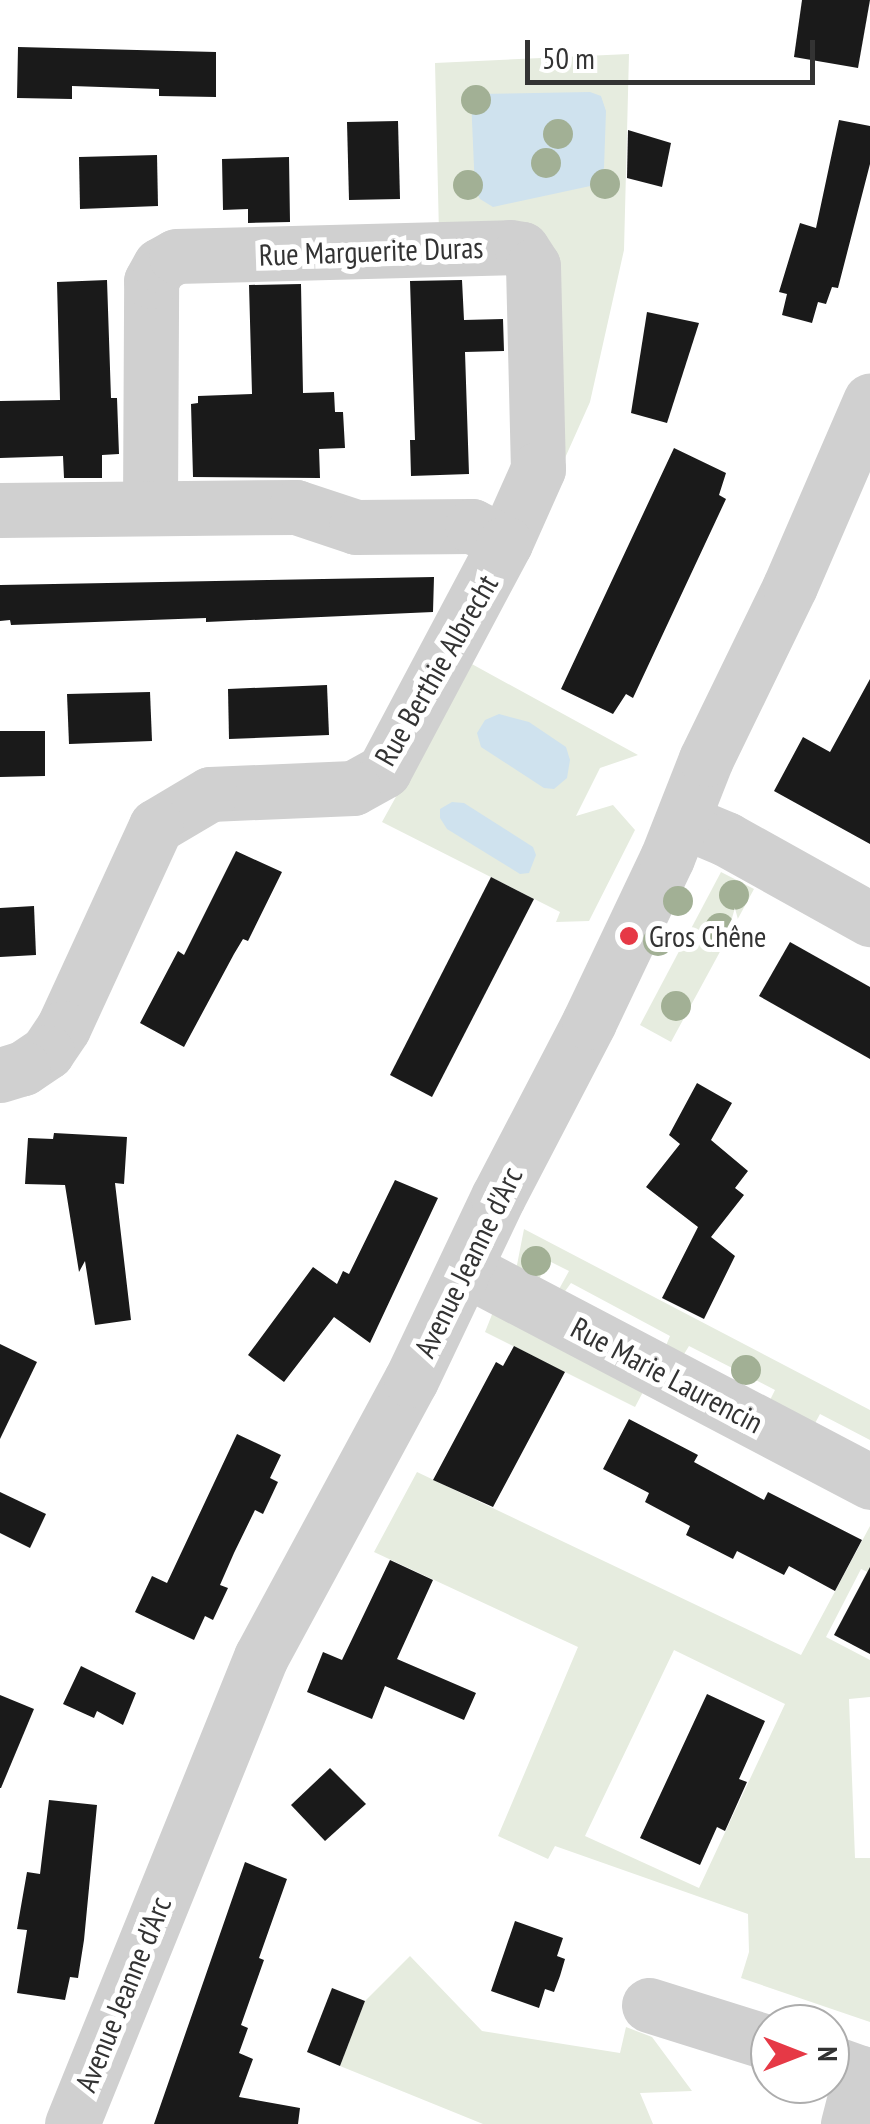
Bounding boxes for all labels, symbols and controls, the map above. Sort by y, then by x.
scale bar [530,20,820,82]
text: 50 m [542,38,595,77]
street label: Rue Marguerite Duras [258,229,484,273]
street label: Rue Berthie Albrecht [367,568,505,772]
place label: Gros Chêne [649,918,766,954]
marker: Gros Chêne [618,925,640,947]
street label: Avenue Jeanne d'Arc [406,1161,530,1363]
street label: Rue Marie Laurencin [565,1309,769,1441]
street label: Avenue Jeanne d'Arc [67,1891,179,2097]
north arrow [750,2004,850,2104]
text: N [810,2046,847,2062]

